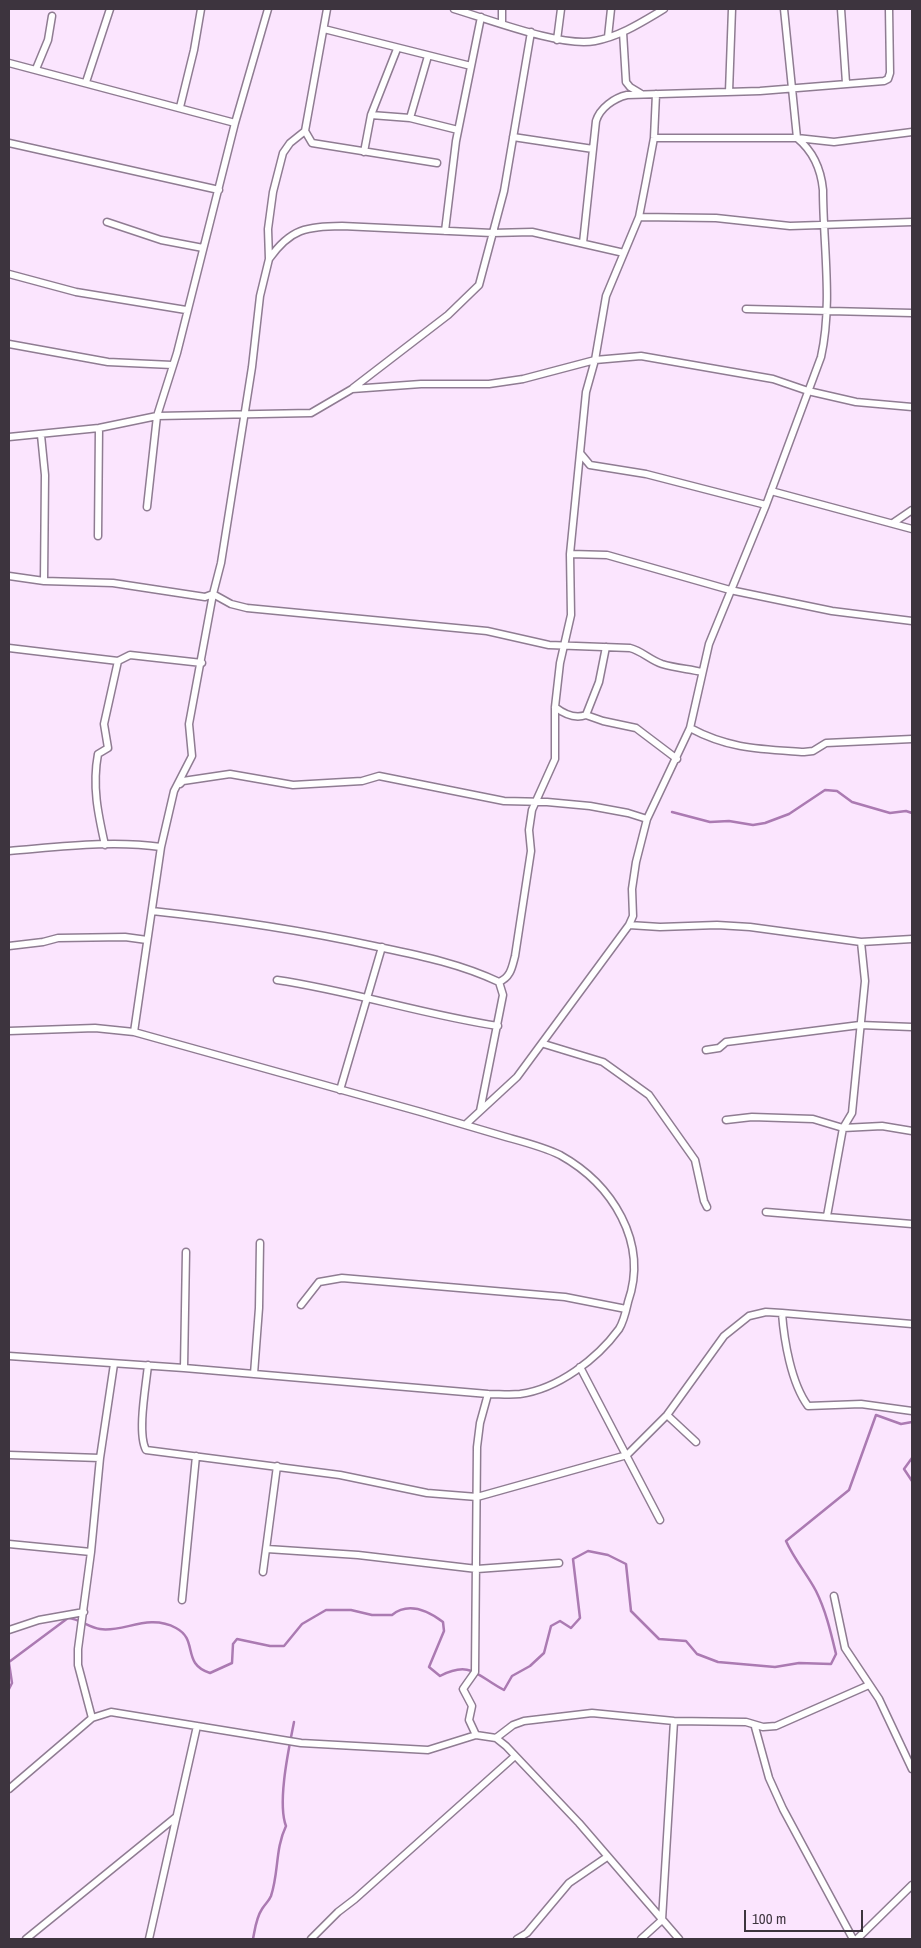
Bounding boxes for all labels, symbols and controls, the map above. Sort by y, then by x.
scale bar [746,1900,865,1932]
text: 100 m [752,1908,786,1929]

